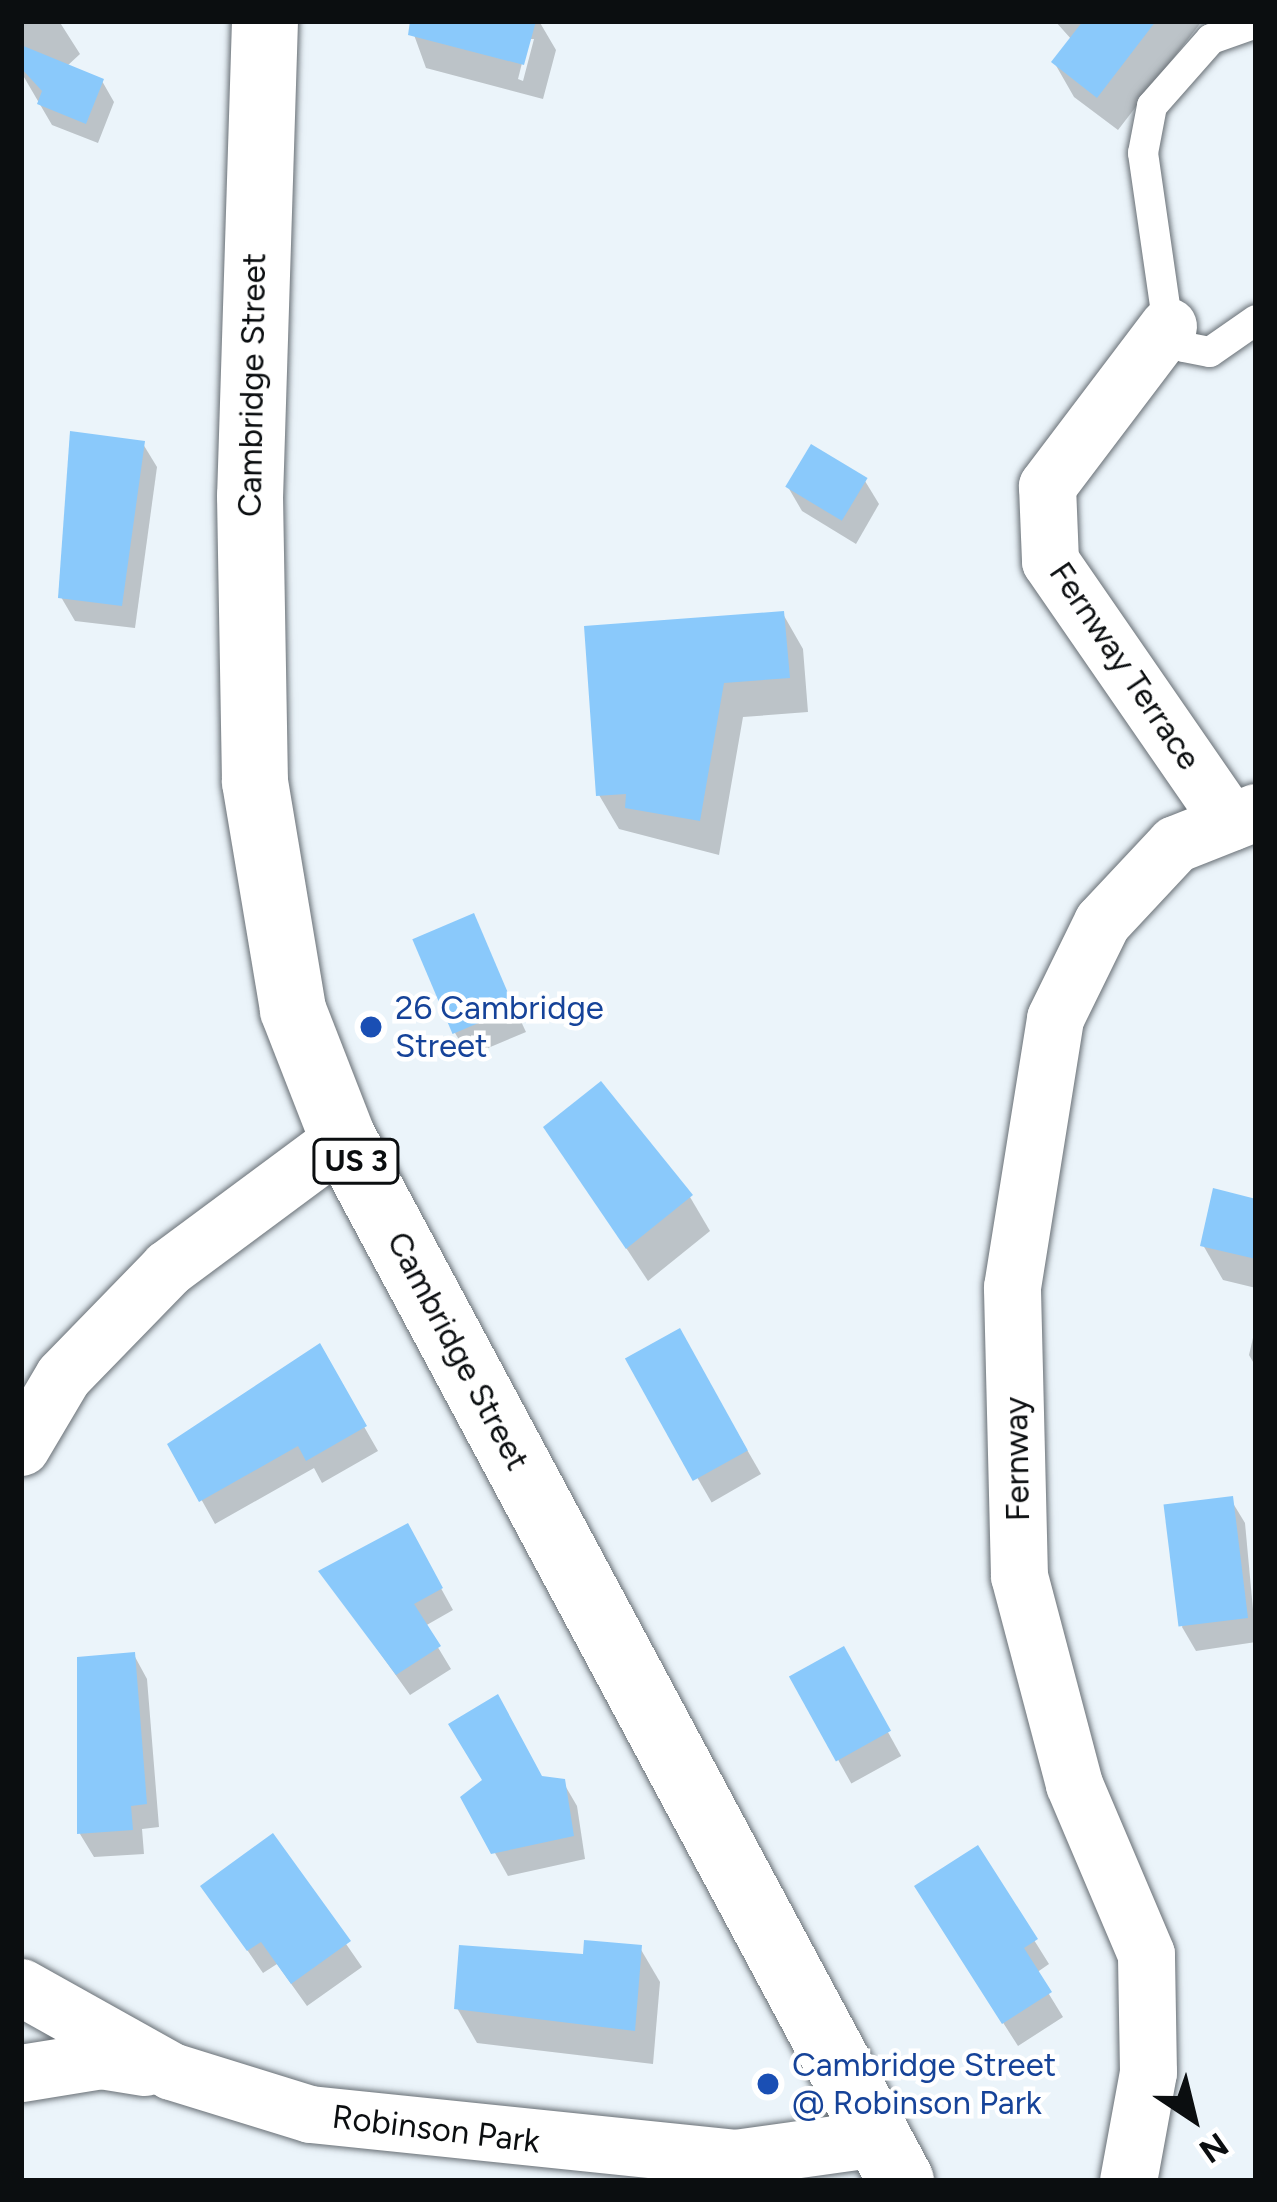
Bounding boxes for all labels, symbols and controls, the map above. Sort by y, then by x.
street label: Cambridge Street [230,253,274,517]
street label: Fernway Terrace [1041,555,1209,777]
place label: 26 Cambridge Street [395,988,604,1066]
marker: 26 Cambridge Street [358,1014,384,1040]
road number: US 3 [311,1137,401,1185]
street label: Cambridge Street [379,1225,537,1477]
street label: Fernway [996,1396,1038,1522]
place label: Cambridge Street @ Robinson Park [792,2045,1056,2123]
north arrow [1133,2058,1253,2178]
marker: Cambridge Street @ Robinson Park [755,2071,781,2097]
street label: Robinson Park [330,2097,542,2161]
text: N [1192,2125,1236,2171]

